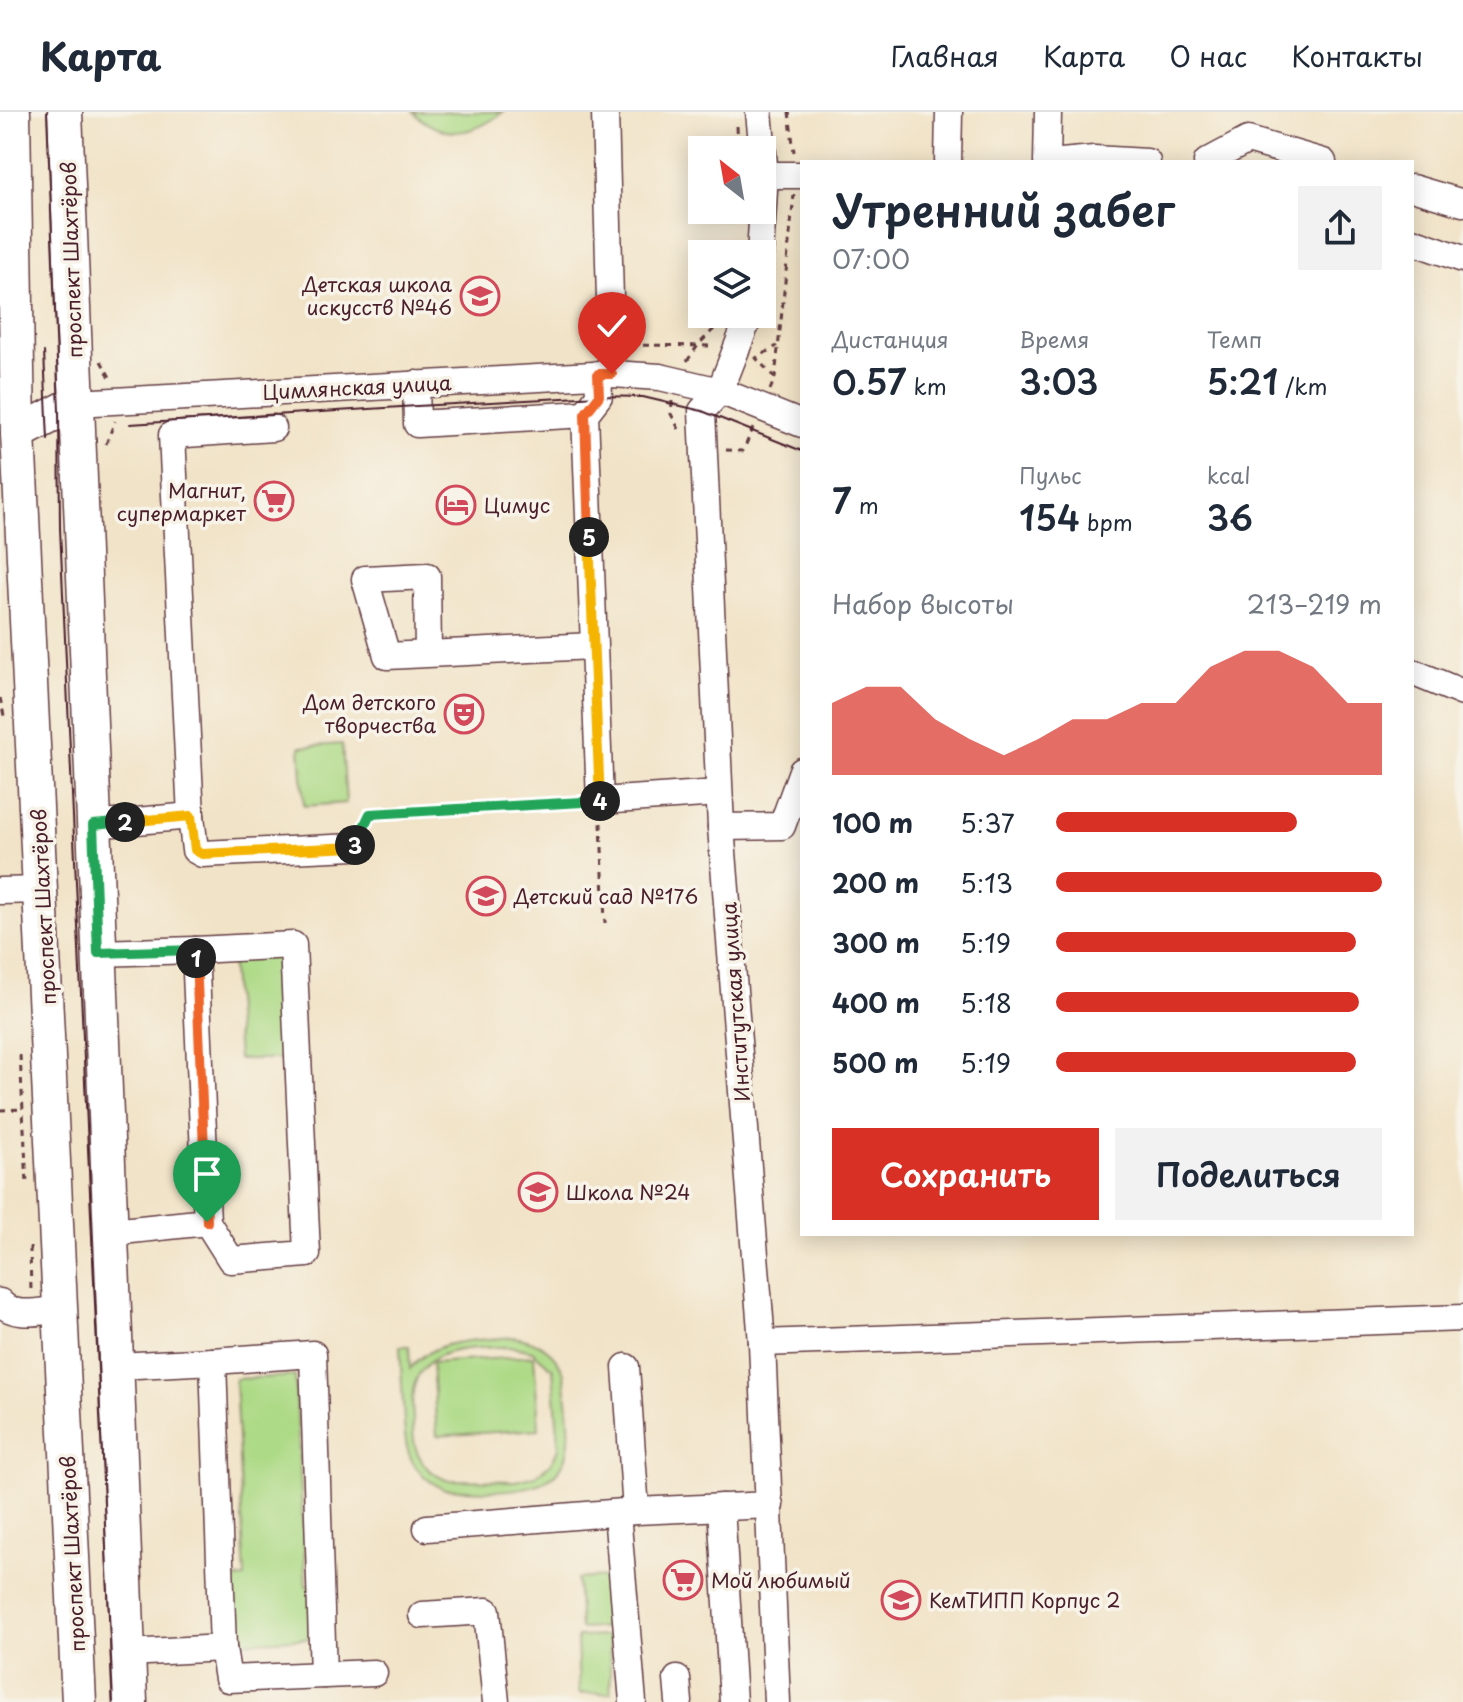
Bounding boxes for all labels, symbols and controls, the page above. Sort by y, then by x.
text: Карта [40,27,162,84]
text: Главная [891,34,999,77]
text: Карта [1043,34,1125,77]
text: О нас [1169,34,1247,77]
text: Контакты [1291,34,1423,77]
north arrow [688,136,776,224]
map controls [688,136,776,328]
street label: проспект Шахтёров [53,161,89,359]
text: Утренний забег [832,176,1175,242]
button: share [1298,186,1382,270]
text: 07:00 [832,239,910,278]
button: layers [688,240,776,328]
place label: Детская школа искусств №46 [302,269,453,322]
school or university icon: Детская школа искусств №46 [459,275,501,317]
pin [578,292,646,374]
icon: check [590,304,634,348]
text: Дистанция [832,322,949,355]
text: Время [1019,322,1090,355]
text: Темп [1207,322,1262,355]
text: 0.57 [832,355,906,407]
text: 3:03 [1019,355,1098,407]
text: 5:21 [1207,355,1278,407]
street label: Цимлянская улица [262,367,453,407]
text: km [906,369,947,402]
text: /km [1278,369,1327,402]
text: Пульс [1019,458,1082,491]
text: kcal [1207,458,1251,491]
text: 7 [832,474,851,526]
place label: Магнит, супермаркет [117,475,246,528]
supermarket icon: Магнит, супермаркет [253,480,295,522]
hotel icon: Цимус [435,484,477,526]
text: m [851,488,879,521]
place label: Цимус [484,490,550,520]
text: 154 [1019,491,1080,543]
text: 36 [1207,491,1253,543]
text: bpm [1080,505,1133,538]
pin: 5 [569,517,609,557]
text: 5 [582,520,596,553]
text: Набор высоты [832,584,1014,623]
text: 213–219 m [1247,584,1382,623]
place label: Дом детского творчества [302,687,436,740]
theatre icon: Дом детского творчества [443,693,485,735]
pin: 4 [580,781,620,821]
text: 4 [593,784,607,817]
pin: 2 [105,802,145,842]
text: 100 m [832,803,913,842]
text: 5:37 [960,803,1015,842]
text: 2 [117,805,133,838]
street label: проспект Шахтёров [23,808,63,1006]
pin: 3 [335,825,375,865]
text: 3 [348,828,362,861]
text: 200 m [832,863,919,902]
text: 5:13 [960,863,1013,902]
school or university icon: Детский сад №176 [465,875,507,917]
place label: Детский сад №176 [513,881,698,911]
street label: Институтская улица [713,901,757,1103]
text: 300 m [832,923,920,962]
text: 5:19 [960,923,1011,962]
pin: 1 [176,938,216,978]
text: 1 [191,941,201,974]
text: 400 m [832,983,920,1022]
text: 5:18 [960,983,1012,1022]
text: 500 m [832,1043,918,1082]
text: 5:19 [960,1043,1011,1082]
button: Сохранить [832,1128,1099,1220]
button: Поделиться [1115,1128,1382,1220]
pin [173,1140,241,1222]
icon: arrive [185,1152,229,1196]
school or university icon: Школа №24 [517,1171,559,1213]
place label: Школа №24 [566,1177,691,1207]
street label: проспект Шахтёров [52,1455,92,1653]
supermarket icon: Мой любимый [662,1559,704,1601]
place label: Мой любимый [711,1565,851,1595]
school or university icon: КемТИПП Корпус 2 [880,1579,922,1621]
place label: КемТИПП Корпус 2 [929,1585,1121,1615]

